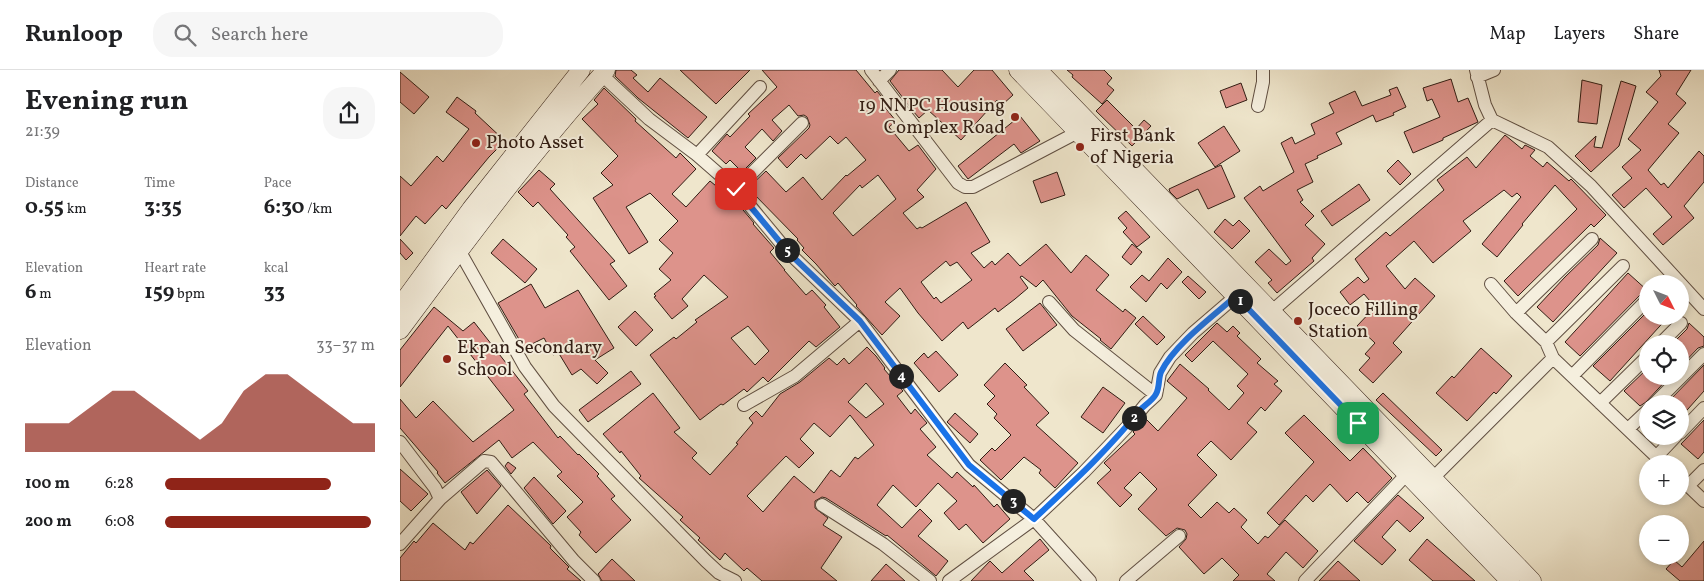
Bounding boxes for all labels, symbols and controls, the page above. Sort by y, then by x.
search box [153,12,503,57]
text: Runloop [25,18,123,52]
icon: search [171,21,199,49]
text: Search here [211,22,308,48]
text: Map [1489,22,1525,47]
text: Layers [1553,22,1605,47]
text: Share [1633,22,1679,47]
text: Evening run [25,82,189,121]
button: share [323,87,375,139]
place label: 19 NNPC Housing Complex Road [858,93,1005,141]
marker: 19 NNPC Housing Complex Road [1009,111,1021,123]
text: 21:39 [25,121,60,143]
place label: First Bank of Nigeria [1090,123,1175,171]
place label: Photo Asset [486,130,585,156]
marker: Photo Asset [470,137,482,149]
marker: First Bank of Nigeria [1074,141,1086,153]
pin [715,168,757,210]
text: Distance [25,174,79,193]
text: Time [144,174,175,193]
text: Pace [264,174,292,193]
icon: check [722,175,750,203]
text: 0.55 [25,193,64,222]
text: 3:35 [144,193,182,222]
text: 6:30 [264,193,304,222]
text: km [64,200,87,219]
text: /km [304,200,332,219]
pin: 5 [774,238,800,262]
text: 5 [784,241,791,260]
text: Elevation [25,259,83,278]
text: Heart rate [144,259,206,278]
text: kcal [264,259,289,278]
north arrow [1639,275,1689,325]
map controls [1639,275,1689,565]
text: 6 [25,278,37,307]
text: 159 [144,278,174,307]
text: 33 [264,278,285,307]
text: m [37,285,52,304]
text: bpm [174,285,205,304]
pin: 1 [1228,288,1252,314]
text: 1 [1238,292,1243,311]
place label: Joceco Filling Station [1308,297,1418,345]
marker: Joceco Filling Station [1292,315,1304,327]
text: Elevation [25,335,92,357]
text: 33–37 m [316,335,375,357]
place label: Ekpan Secondary School [457,335,602,383]
button: locate [1639,335,1689,385]
marker: Ekpan Secondary School [441,353,453,365]
pin: 4 [888,364,914,388]
text: 4 [897,367,906,386]
button: layers [1639,395,1689,445]
pin [1337,402,1379,444]
pin: 2 [1122,406,1146,430]
text: 2 [1131,409,1138,428]
icon: arrive [1344,409,1372,437]
button: + [1639,455,1689,505]
text: 100 m [25,473,70,495]
text: 6:28 [105,473,134,495]
pin: 3 [1000,488,1026,514]
text: 3 [1010,492,1017,511]
text: 200 m [25,511,72,533]
text: 6:08 [105,511,135,533]
button: − [1639,515,1689,565]

